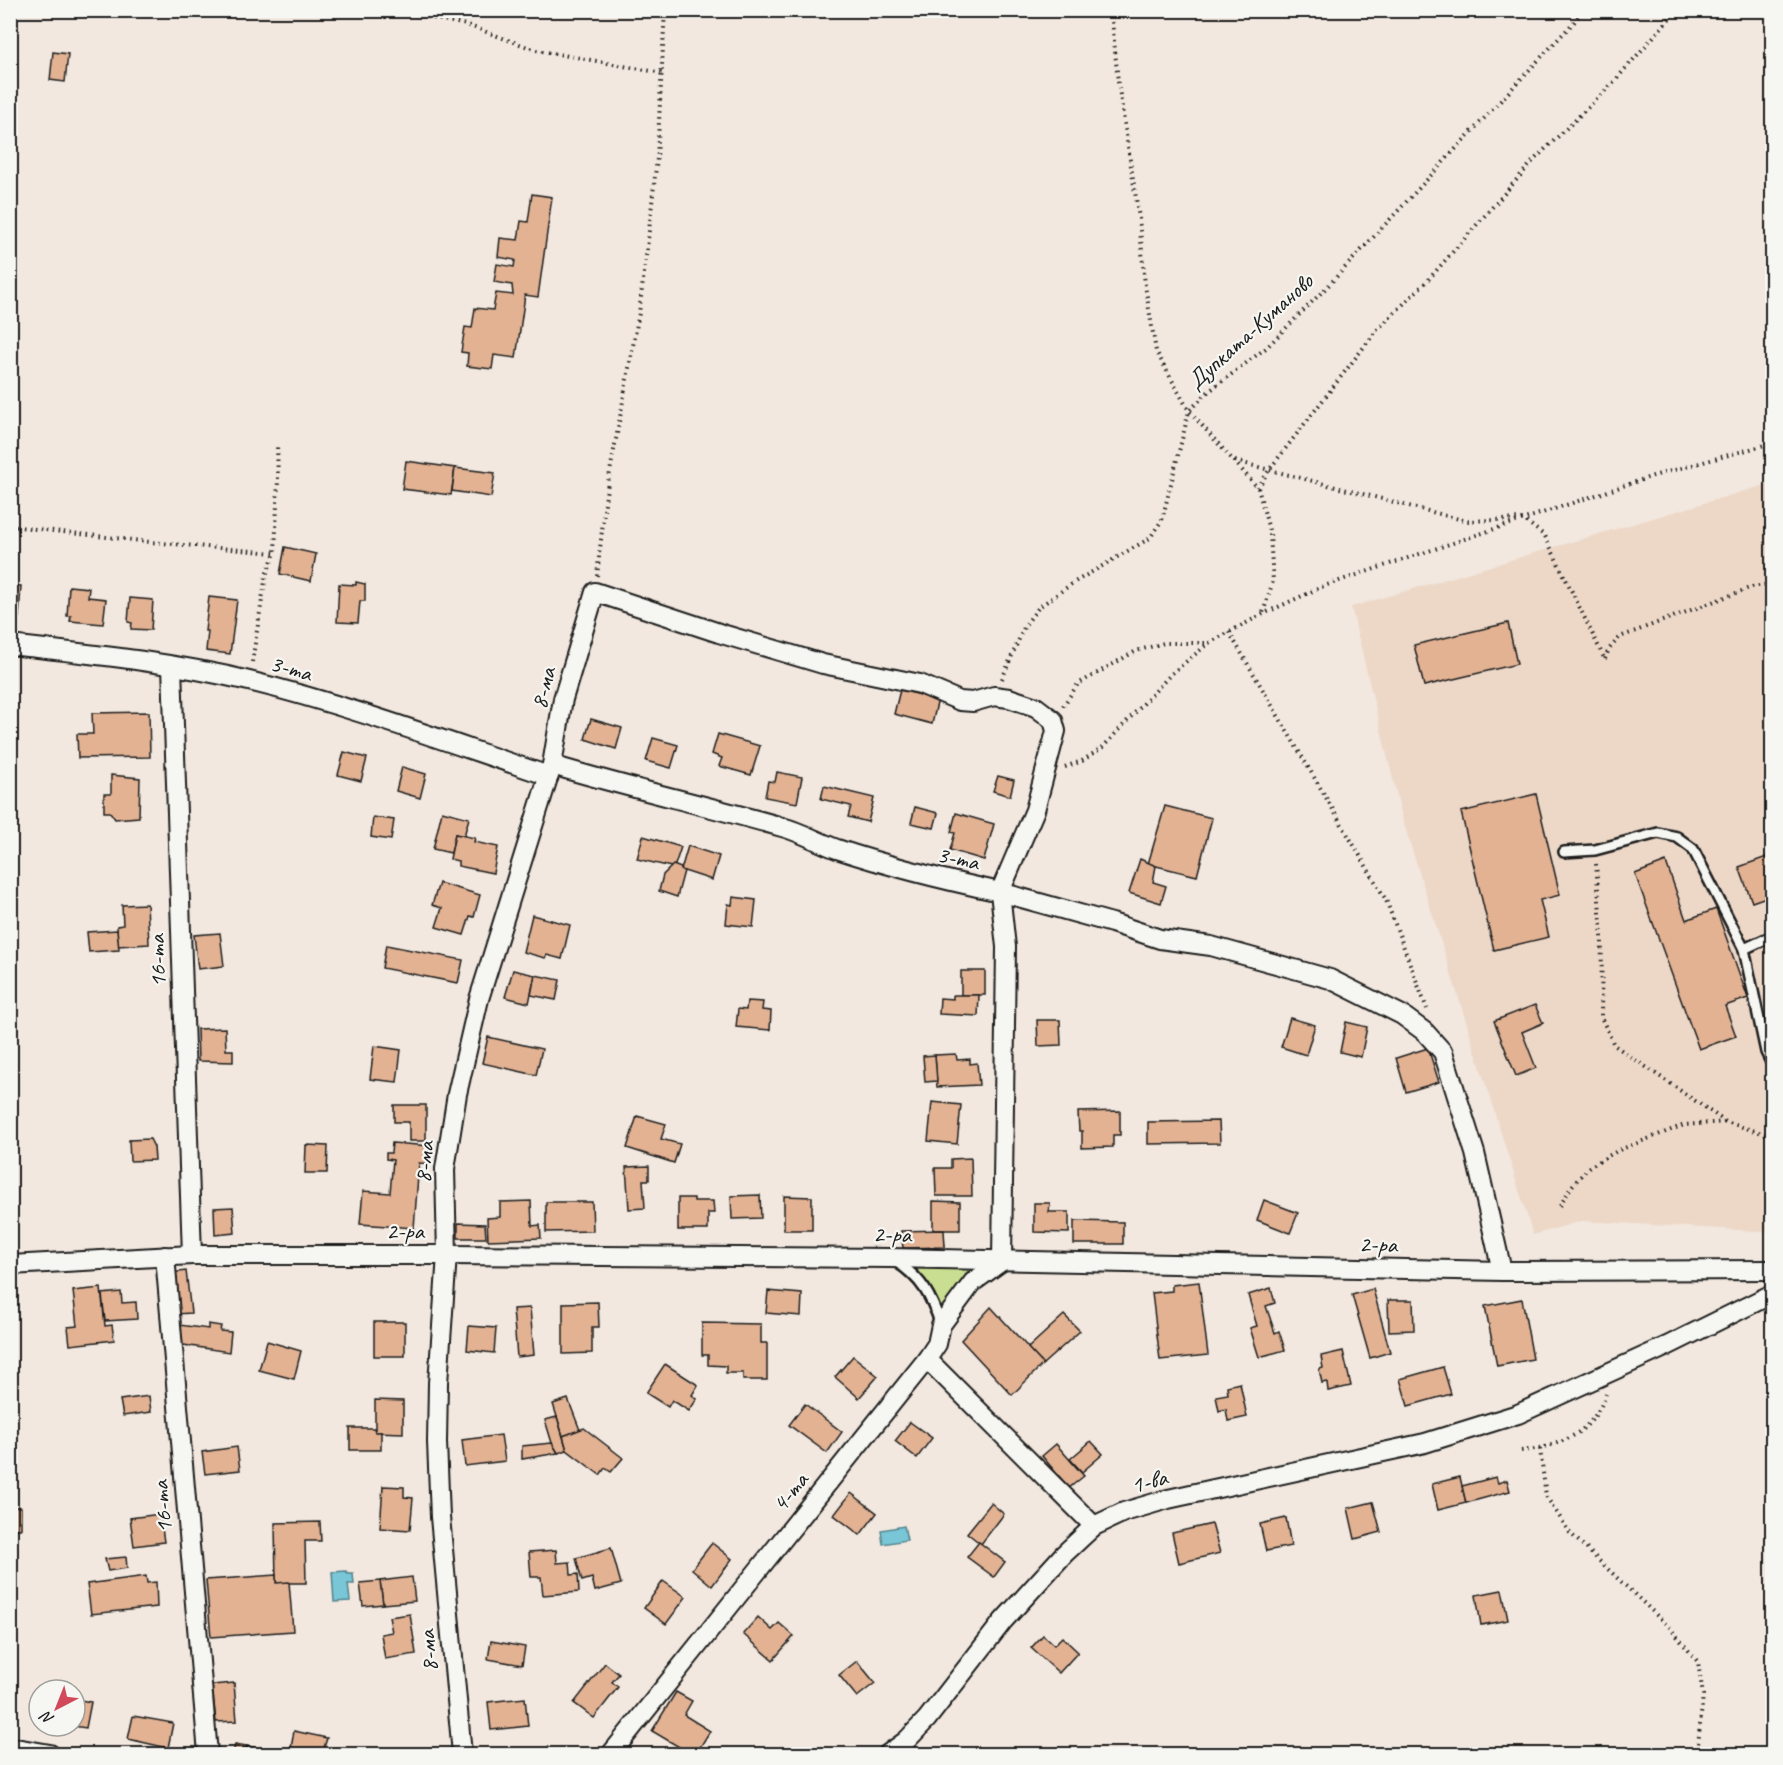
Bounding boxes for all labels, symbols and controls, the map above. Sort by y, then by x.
street label: Дупката-Куманово [1181,265,1320,396]
street label: 3-та [267,648,317,689]
street label: 8-ма [523,663,563,712]
street label: 3-та [934,839,983,877]
street label: 16-та [141,933,173,988]
street label: 8-ма [407,1138,441,1184]
street label: 2-ра [386,1216,426,1246]
street label: 2-ра [873,1219,913,1249]
street label: 2-ра [1359,1229,1399,1259]
street label: 1-ва [1128,1461,1172,1500]
street label: 4-та [765,1465,816,1518]
street label: 16-та [145,1478,179,1535]
street label: 8-ма [411,1627,445,1673]
north arrow [27,1678,87,1738]
text: N [35,1706,58,1729]

